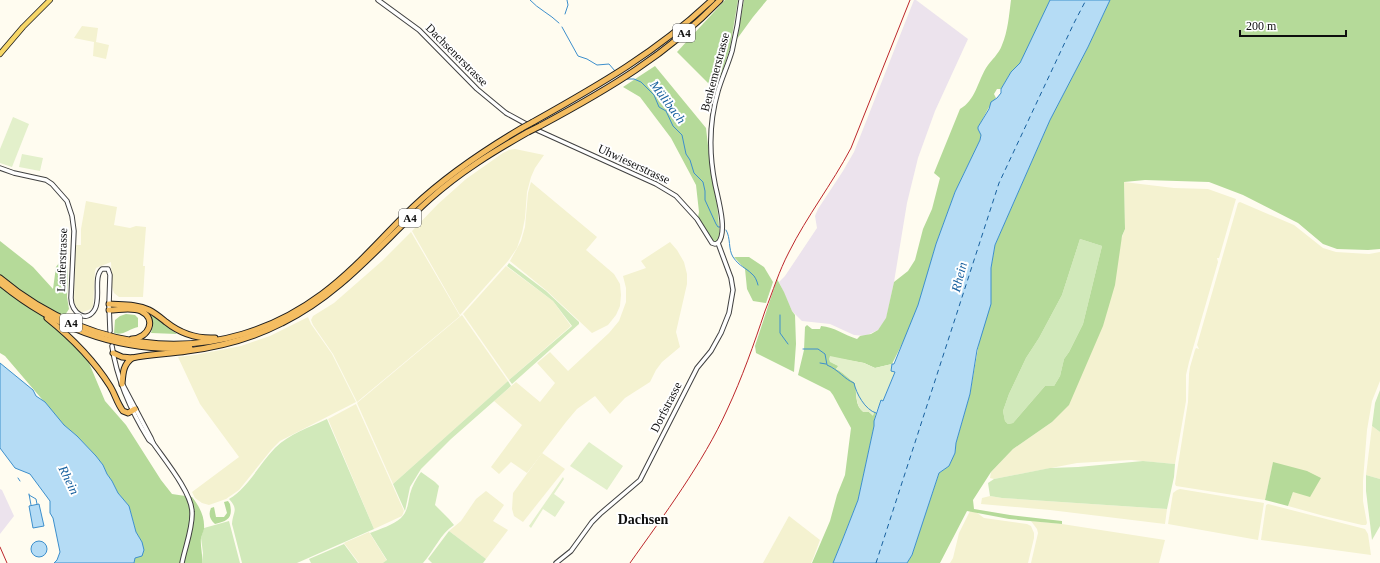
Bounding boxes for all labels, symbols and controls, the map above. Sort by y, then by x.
scale bar [1240,12,1346,38]
text: 200 m [1246,19,1277,33]
street label: Dachsenerstrasse [423,21,491,89]
road number: A4 [673,24,695,42]
street label: Benkemerstrasse [698,31,732,113]
water label: Mülibach [646,77,689,126]
street label: Uhwieserstrasse [596,141,672,187]
road number: A4 [399,209,421,227]
street label: Lauferstrasse [54,228,70,292]
water label: Rhein [948,260,970,294]
road number: A4 [60,314,82,332]
street label: Dorfstrasse [647,379,685,435]
water label: Rhein [55,462,82,497]
district label: Dachsen [618,512,668,527]

